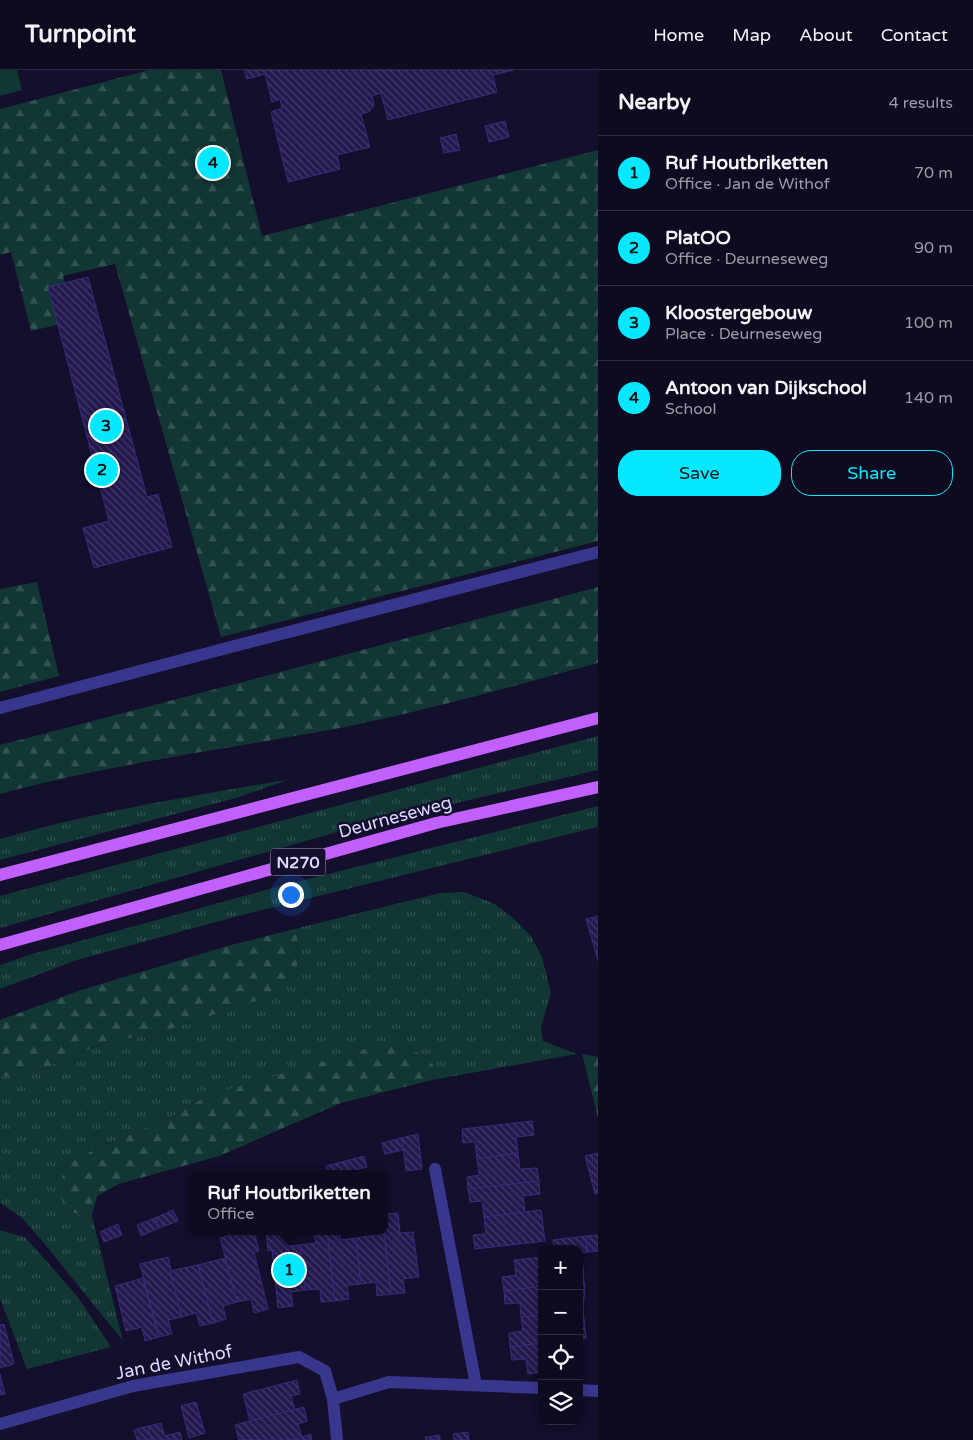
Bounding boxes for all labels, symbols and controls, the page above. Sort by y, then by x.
text: Turnpoint [25,20,136,49]
text: Home [653,24,704,46]
text: Map [732,24,771,46]
text: About [799,24,853,46]
text: Contact [881,24,948,46]
text: Nearby [618,90,691,115]
text: 4 results [889,93,953,113]
pin: 4 [197,144,229,182]
text: Ruf Houtbriketten [665,152,828,174]
text: 1 [629,163,639,183]
text: 70 m [914,163,953,183]
text: Office · Jan de Withof [665,174,830,194]
text: PlatOO [665,227,731,249]
text: 2 [629,238,639,258]
text: 90 m [914,238,953,258]
text: Office · Deurneseweg [665,249,828,269]
text: Kloostergebouw [665,302,812,324]
text: 3 [629,313,639,333]
text: 100 m [904,313,953,333]
text: Place · Deurneseweg [665,324,822,344]
text: Antoon van Dijkschool [665,377,867,399]
text: 4 [629,388,639,408]
text: 140 m [904,388,953,408]
text: School [665,399,717,419]
pin: 3 [90,407,122,445]
button: Save [618,450,781,496]
button: Share [791,450,953,496]
pin: 2 [86,451,118,489]
street label: Deurneseweg [336,791,454,843]
road number: N270 [270,849,326,876]
your location [278,882,304,908]
popup [190,1170,388,1235]
text: Ruf Houtbriketten [207,1182,371,1204]
text: Office [207,1204,254,1224]
map controls [538,1245,583,1425]
button: + [538,1245,583,1290]
pin: 1 [273,1251,305,1289]
button: − [538,1290,583,1335]
button: locate [538,1335,583,1380]
street label: Jan de Withof [114,1340,234,1384]
button: layers [538,1380,583,1425]

